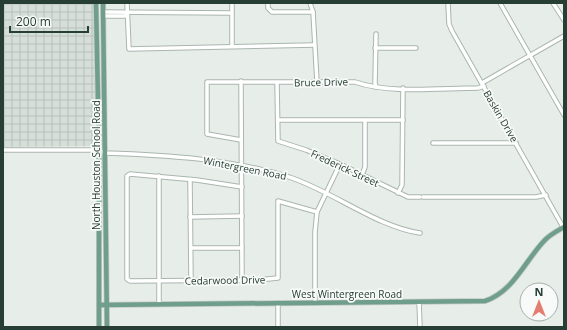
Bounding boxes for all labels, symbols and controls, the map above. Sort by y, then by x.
scale bar [10,8,88,34]
text: 200 m [16,13,51,30]
street label: Bruce Drive [294,75,349,89]
street label: Baskin Drive [480,87,522,145]
street label: North Houston School Road [89,100,103,230]
street label: Frederick Street [309,146,382,190]
street label: Wintergreen Road [202,153,288,183]
street label: Cedarwood Drive [185,272,266,288]
north arrow [519,282,559,322]
text: N [535,284,543,299]
street label: West Wintergreen Road [292,287,402,301]

